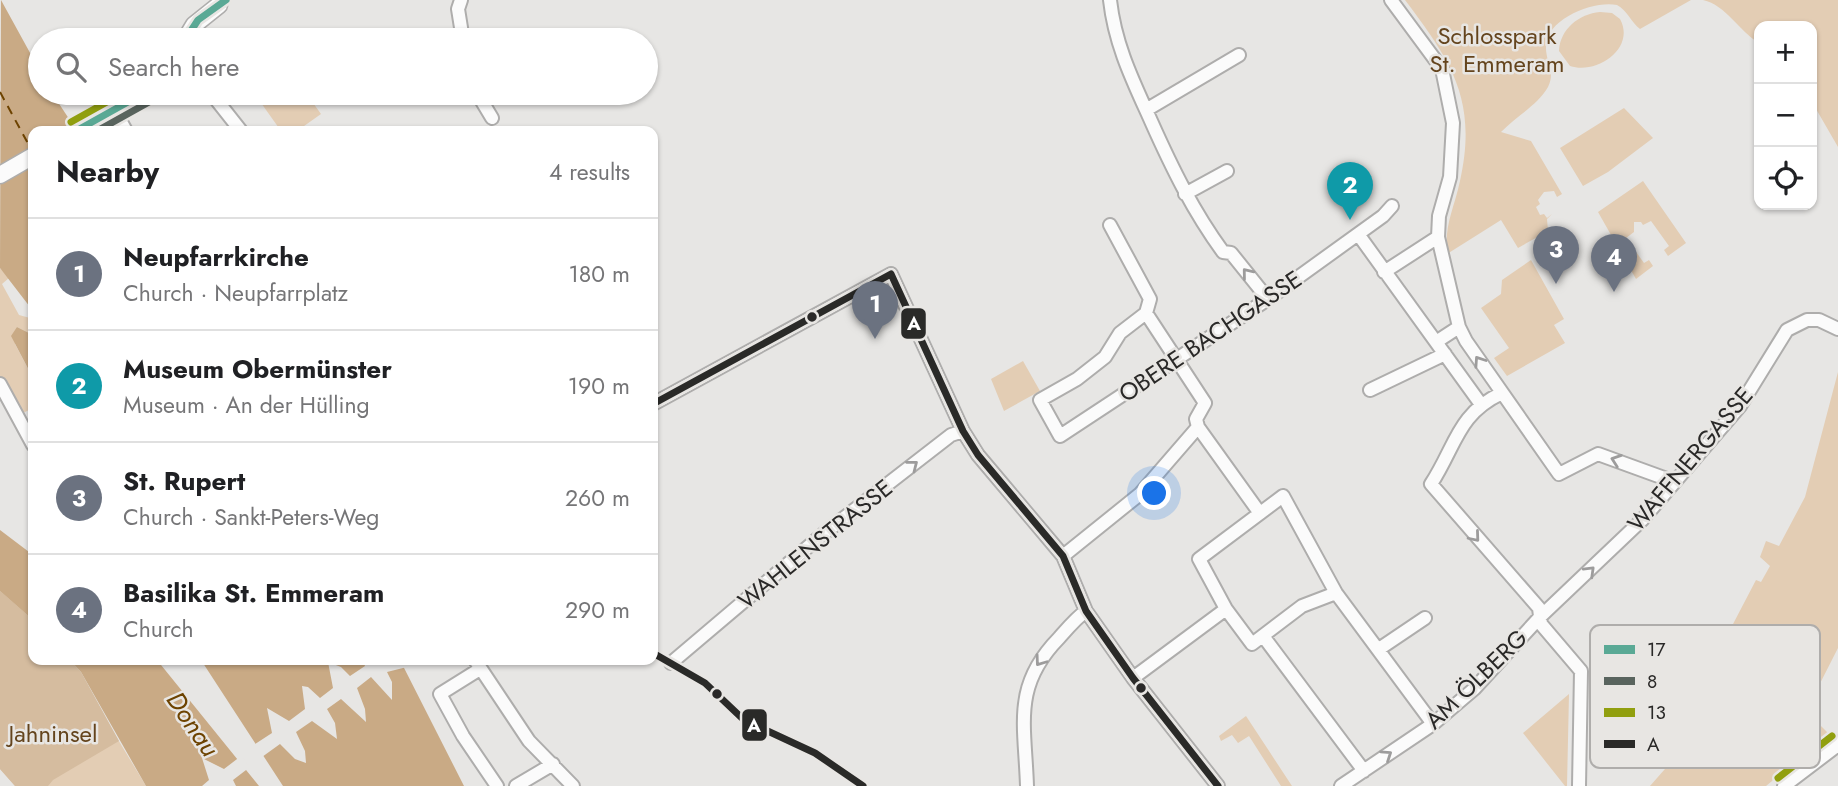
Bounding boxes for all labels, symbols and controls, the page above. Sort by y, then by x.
park label: Schlosspark St. Emmeram [1430,18,1564,81]
map controls [1754,21,1817,210]
button: + [1754,21,1817,84]
search box [28,28,658,105]
icon: search [52,48,90,86]
text: Search here [108,48,240,86]
button: − [1754,84,1817,147]
button: locate [1754,147,1817,210]
text: Nearby [56,150,159,193]
text: 4 results [549,155,630,189]
pin: 2 [1327,162,1373,220]
pin: 3 [1533,226,1579,284]
pin: 4 [1591,234,1637,292]
text: Neupfarrkirche [123,238,309,276]
text: 1 [73,257,85,291]
text: 180 m [568,257,630,291]
street label: OBERE BACHGASSE [1111,262,1309,410]
one-way arrow [1243,269,1255,282]
text: Church · Neupfarrplatz [123,276,348,310]
pin: 1 [852,281,898,339]
line badge: A [900,307,927,340]
unlabelled marker [805,310,819,324]
text: A [906,310,921,337]
text: Museum Obermünster [123,350,392,388]
one-way arrow [1475,356,1487,369]
text: 2 [71,369,87,403]
text: 190 m [568,369,630,403]
street label: WAFFNERGASSE [1619,379,1761,539]
text: Museum · An der Hülling [123,388,370,422]
one-way arrow [1611,454,1623,468]
one-way arrow [906,460,918,473]
text: St. Rupert [123,462,245,500]
street label: WAHLENSTRASSE [730,471,900,617]
your location [1137,476,1171,510]
text: 3 [72,481,86,515]
text: 260 m [565,481,630,515]
text: Church · Sankt-Peters-Weg [123,500,379,534]
one-way arrow [1467,528,1479,541]
one-way arrow [1582,566,1595,579]
text: Basilika St. Emmeram [123,574,384,612]
text: 4 [71,593,87,627]
text: 290 m [565,593,630,627]
text: Church [123,612,194,646]
street label: AM ÖLBERG [1417,621,1535,737]
legend [1590,625,1820,768]
text: 17 [1647,636,1666,663]
one-way arrow [1036,653,1048,666]
text: 8 [1647,668,1657,695]
unlabelled marker [1134,681,1148,695]
water label: Donau [157,684,229,764]
unlabelled marker [710,687,724,701]
text: 13 [1647,699,1666,726]
line badge: A [741,708,768,742]
text: A [746,712,761,739]
park label: Jahninsel [6,716,97,751]
text: A [1647,731,1660,758]
one-way arrow [1379,751,1392,763]

